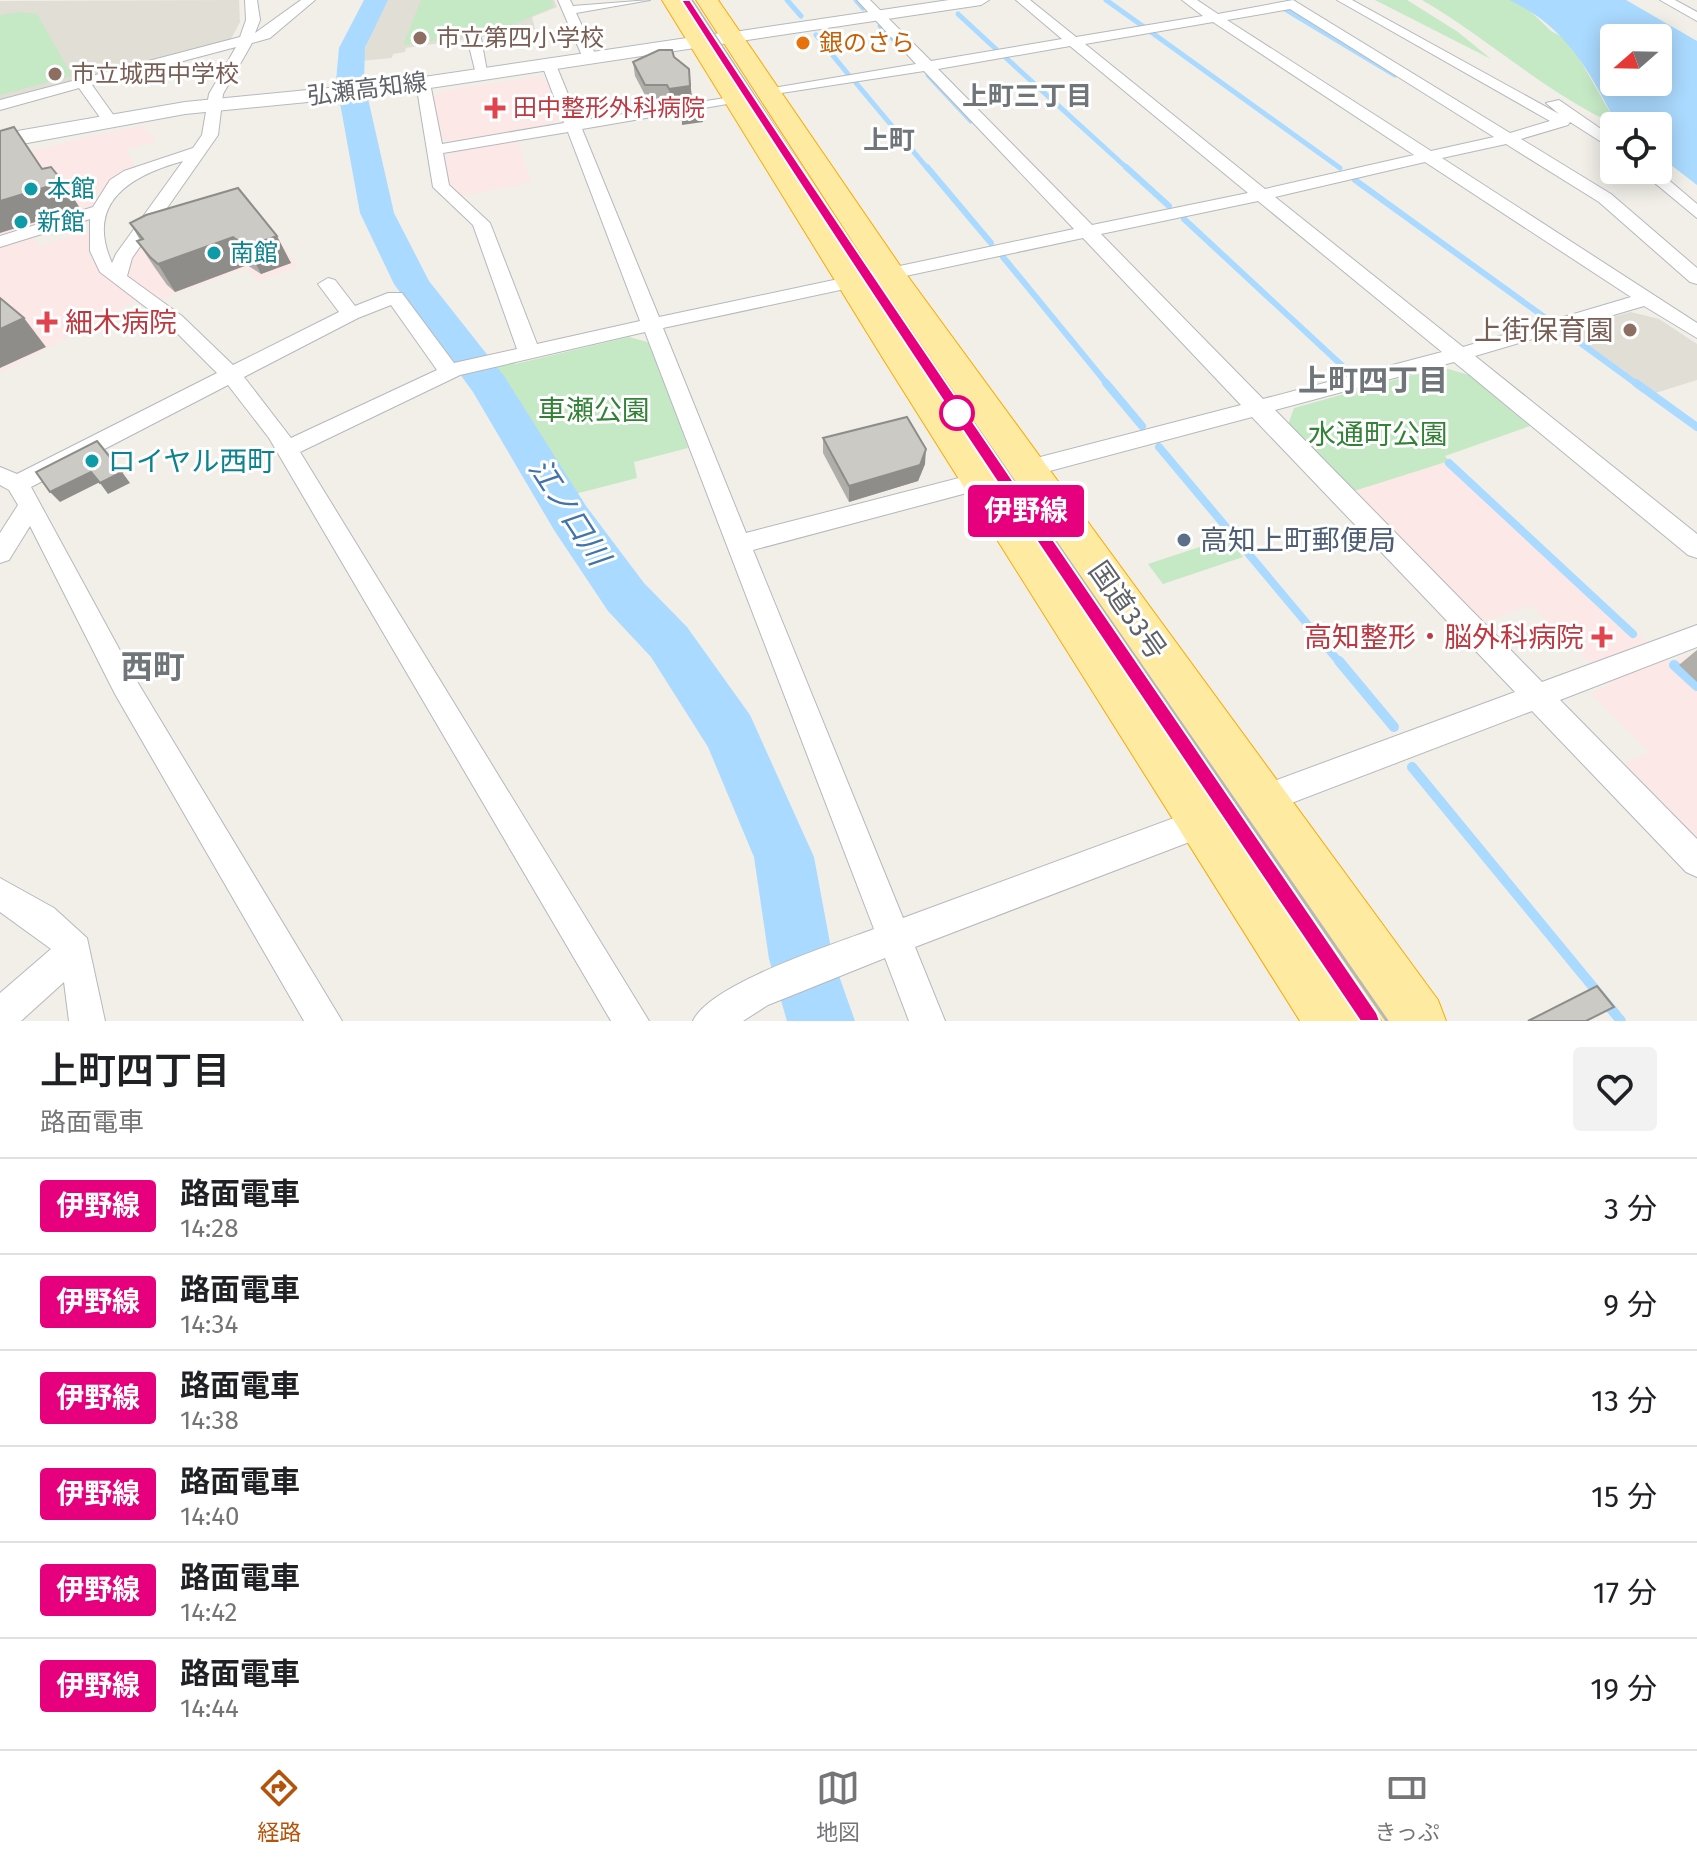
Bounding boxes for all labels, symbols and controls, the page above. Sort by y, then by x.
place label: 市立第四小学校 [436,24,604,52]
north arrow [1600,24,1672,96]
map controls [1600,24,1672,184]
marker: 市立第四小学校 [411,29,429,47]
place label: 銀のさら [819,29,915,57]
marker: 銀のさら [794,34,812,52]
place label: 市立城西中学校 [71,60,239,88]
marker: 市立城西中学校 [46,65,64,83]
street label: 弘瀬高知線 [306,68,428,110]
district label: 上町三丁目 [962,81,1092,112]
place label: 田中整形外科病院 [513,94,705,122]
marker: 田中整形外科病院 [484,97,506,119]
button: locate [1600,112,1672,184]
district label: 上町 [863,125,915,156]
place label: 本館 [47,175,95,203]
marker: 本館 [22,180,40,198]
place label: 新館 [37,208,85,236]
marker: 新館 [12,213,30,231]
place label: 南館 [230,239,278,267]
marker: 南館 [205,244,223,262]
place label: 細木病院 [65,306,177,339]
marker: 細木病院 [36,311,58,333]
place label: 上街保育園 [1474,314,1614,347]
marker: 上街保育園 [1621,321,1639,339]
district label: 上町四丁目 [1298,363,1448,399]
park label: 車瀬公園 [538,394,650,427]
unlabelled marker [940,396,974,430]
park label: 水通町公園 [1308,418,1448,451]
place label: ロイヤル西町 [108,445,275,478]
marker: ロイヤル西町 [83,452,101,470]
water label: 江ノ口川 [521,452,618,575]
line badge: 伊野線 [980,485,1072,537]
text: 伊野線 [984,494,1068,527]
place label: 高知上町郵便局 [1200,524,1396,557]
marker: 高知上町郵便局 [1175,531,1193,549]
street label: 国道33号 [1082,555,1173,666]
place label: 高知整形・脳外科病院 [1304,621,1584,654]
marker: 高知整形・脳外科病院 [1591,626,1613,648]
district label: 西町 [121,648,185,686]
button: heart [1573,1047,1657,1131]
text: 上町四丁目 [40,1048,230,1094]
text: 路面電車 [40,1107,144,1138]
text: 路面電車 [180,1176,300,1212]
text: 伊野線 [56,1189,140,1222]
text: 3 分 [1604,1191,1657,1227]
text: 14:28 [180,1213,239,1244]
text: 路面電車 [180,1272,300,1308]
text: 伊野線 [56,1285,140,1318]
text: 9 分 [1603,1287,1657,1323]
text: 14:34 [180,1309,238,1340]
text: 路面電車 [180,1368,300,1404]
text: 伊野線 [56,1381,140,1414]
text: 13 分 [1591,1383,1657,1419]
text: 14:38 [180,1405,239,1436]
text: 路面電車 [180,1464,300,1500]
text: 伊野線 [56,1477,140,1510]
text: 15 分 [1591,1479,1657,1515]
text: 14:40 [180,1501,240,1532]
text: 路面電車 [180,1560,300,1596]
text: 伊野線 [56,1573,140,1606]
text: 17 分 [1593,1575,1657,1611]
text: 14:42 [180,1597,237,1628]
text: 路面電車 [180,1656,300,1692]
text: 伊野線 [56,1669,140,1702]
text: 19 分 [1590,1671,1657,1707]
text: 14:44 [180,1693,239,1724]
tab: 経路 [257,1766,301,1846]
tab: 地図 [816,1766,860,1846]
tab: きっぷ [1375,1766,1440,1846]

